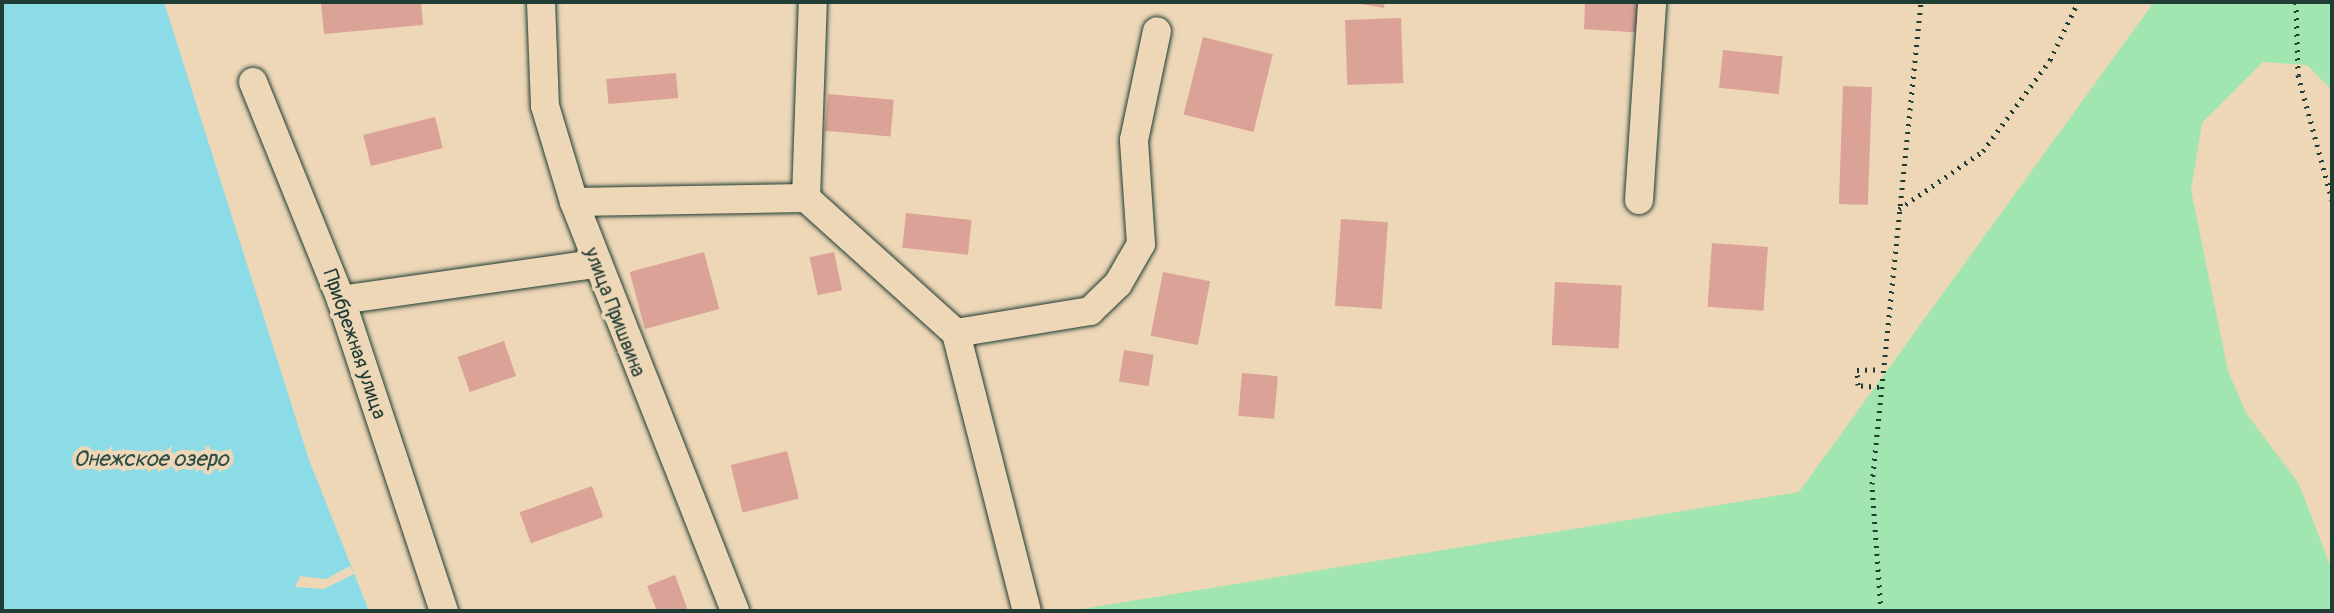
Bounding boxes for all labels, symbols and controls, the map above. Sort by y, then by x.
street label: улица Пришвина [579,244,651,380]
street label: Прибрежная улица [318,266,392,422]
water label: Онежское озеро [73,447,229,473]

